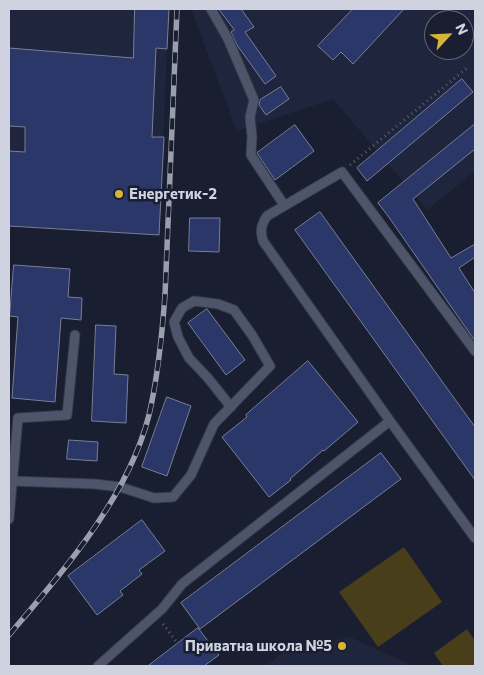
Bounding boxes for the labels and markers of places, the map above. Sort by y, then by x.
place label: Енергетик-2 [129,185,217,203]
marker: Енергетик-2 [113,188,125,200]
place label: Приватна школа №5 [185,637,332,655]
marker: Приватна школа №5 [336,640,348,652]

